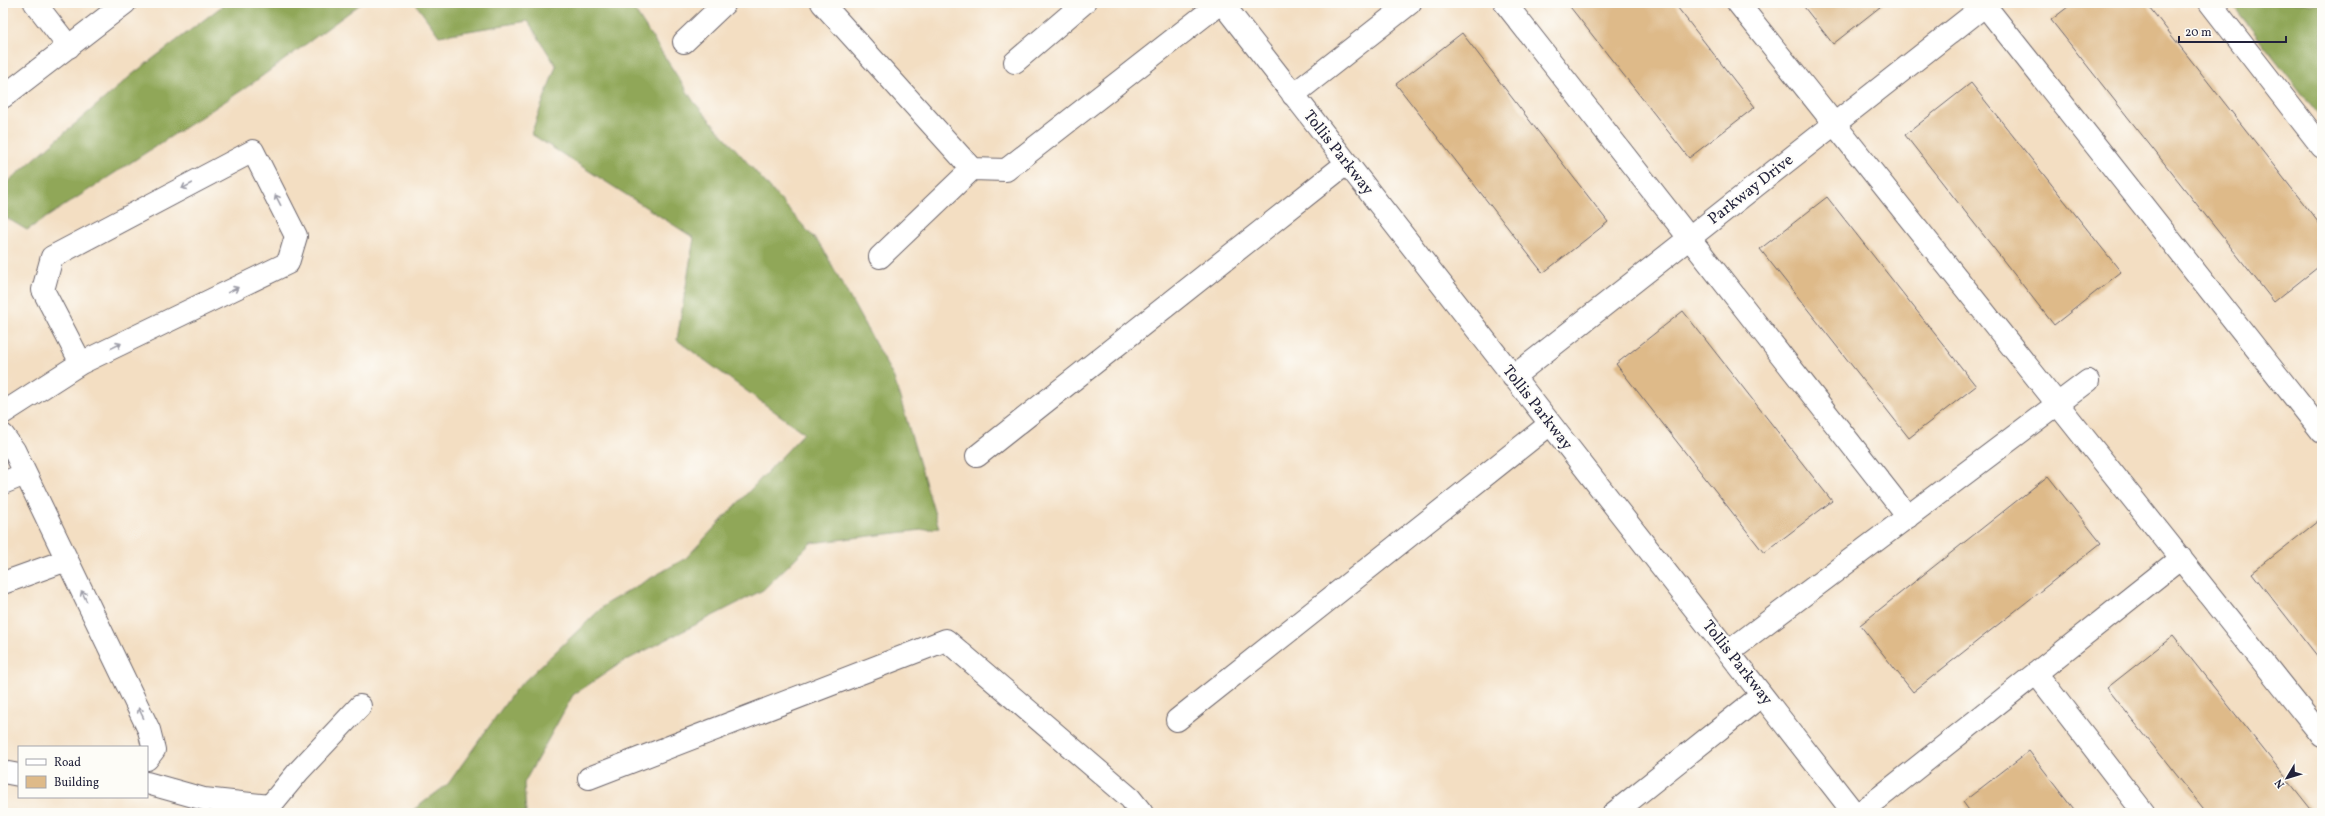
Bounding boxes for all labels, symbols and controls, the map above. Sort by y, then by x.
scale bar [2179,18,2286,44]
text: 20 m [2185,25,2212,41]
street label: Tollis Parkway [1298,106,1378,200]
street label: Parkway Drive [1704,150,1798,230]
one-way arrow [181,183,193,190]
one-way arrow [274,194,281,206]
one-way arrow [227,286,239,293]
one-way arrow [110,342,122,349]
street label: Tollis Parkway [1497,361,1577,455]
one-way arrow [80,590,87,602]
street label: Tollis Parkway [1697,616,1777,710]
one-way arrow [137,707,144,719]
legend [18,746,148,798]
text: Road [54,755,81,771]
north arrow [2267,758,2307,798]
text: Building [54,775,99,791]
text: N [2272,775,2289,791]

